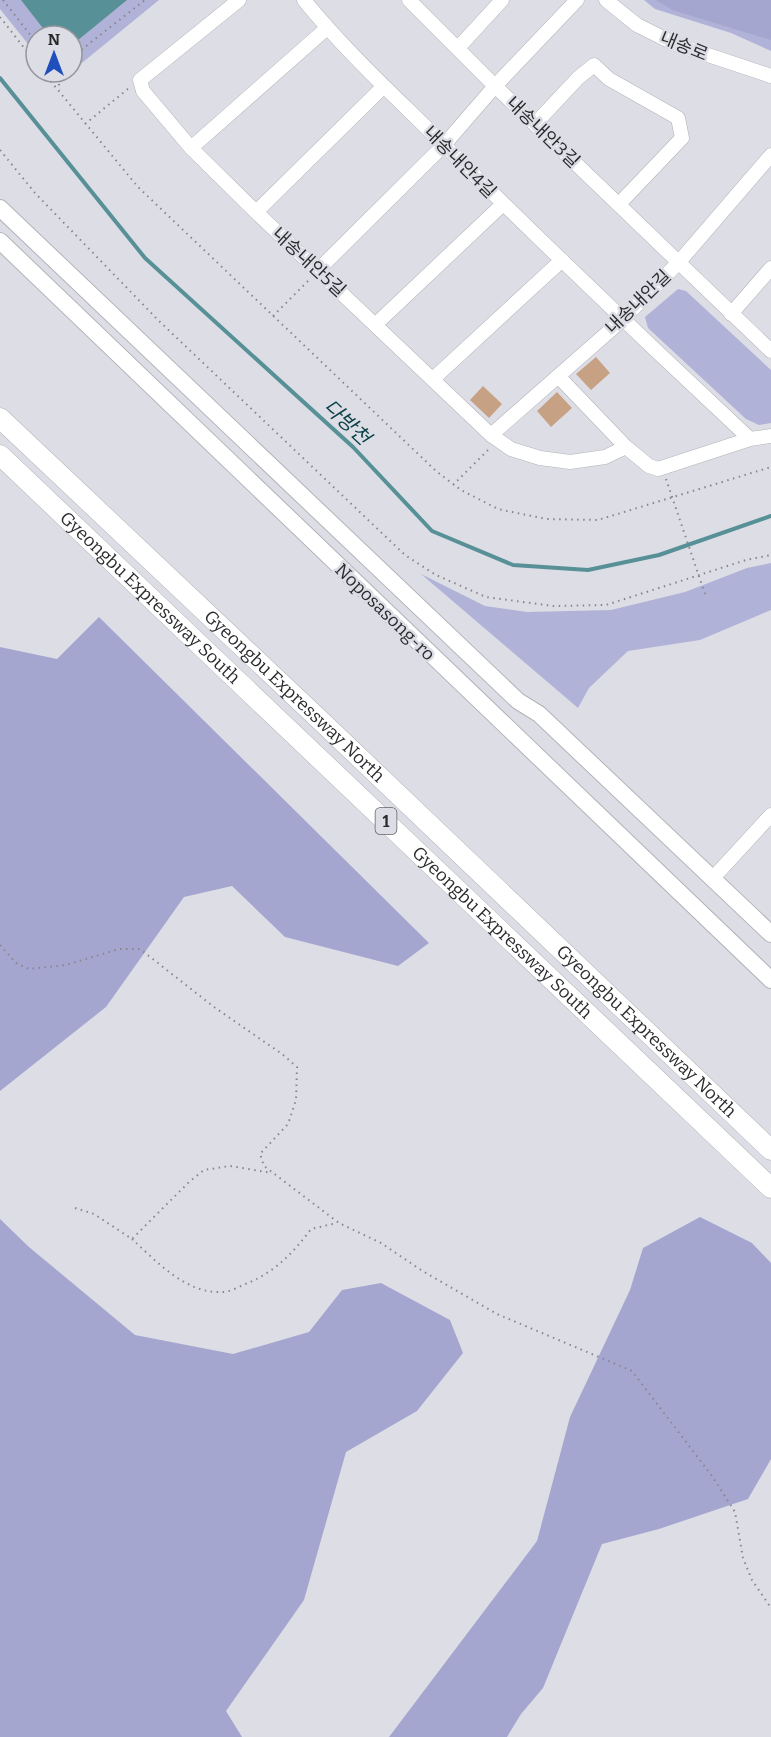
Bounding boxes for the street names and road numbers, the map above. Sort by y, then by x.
street label: 내송로 [657,26,711,66]
street label: 내송내안3길 [502,92,584,172]
street label: 내송내안4길 [419,121,501,203]
street label: 내송내안5길 [268,222,350,302]
street label: 내송내안길 [601,265,675,339]
street label: Gyeongbu Expressway South [55,507,245,688]
street label: Noposasong-ro [330,559,440,665]
street label: Gyeongbu Expressway North [199,605,389,787]
road number: 1 [376,808,396,834]
street label: Gyeongbu Expressway South [408,842,597,1023]
street label: Gyeongbu Expressway North [552,940,741,1122]

